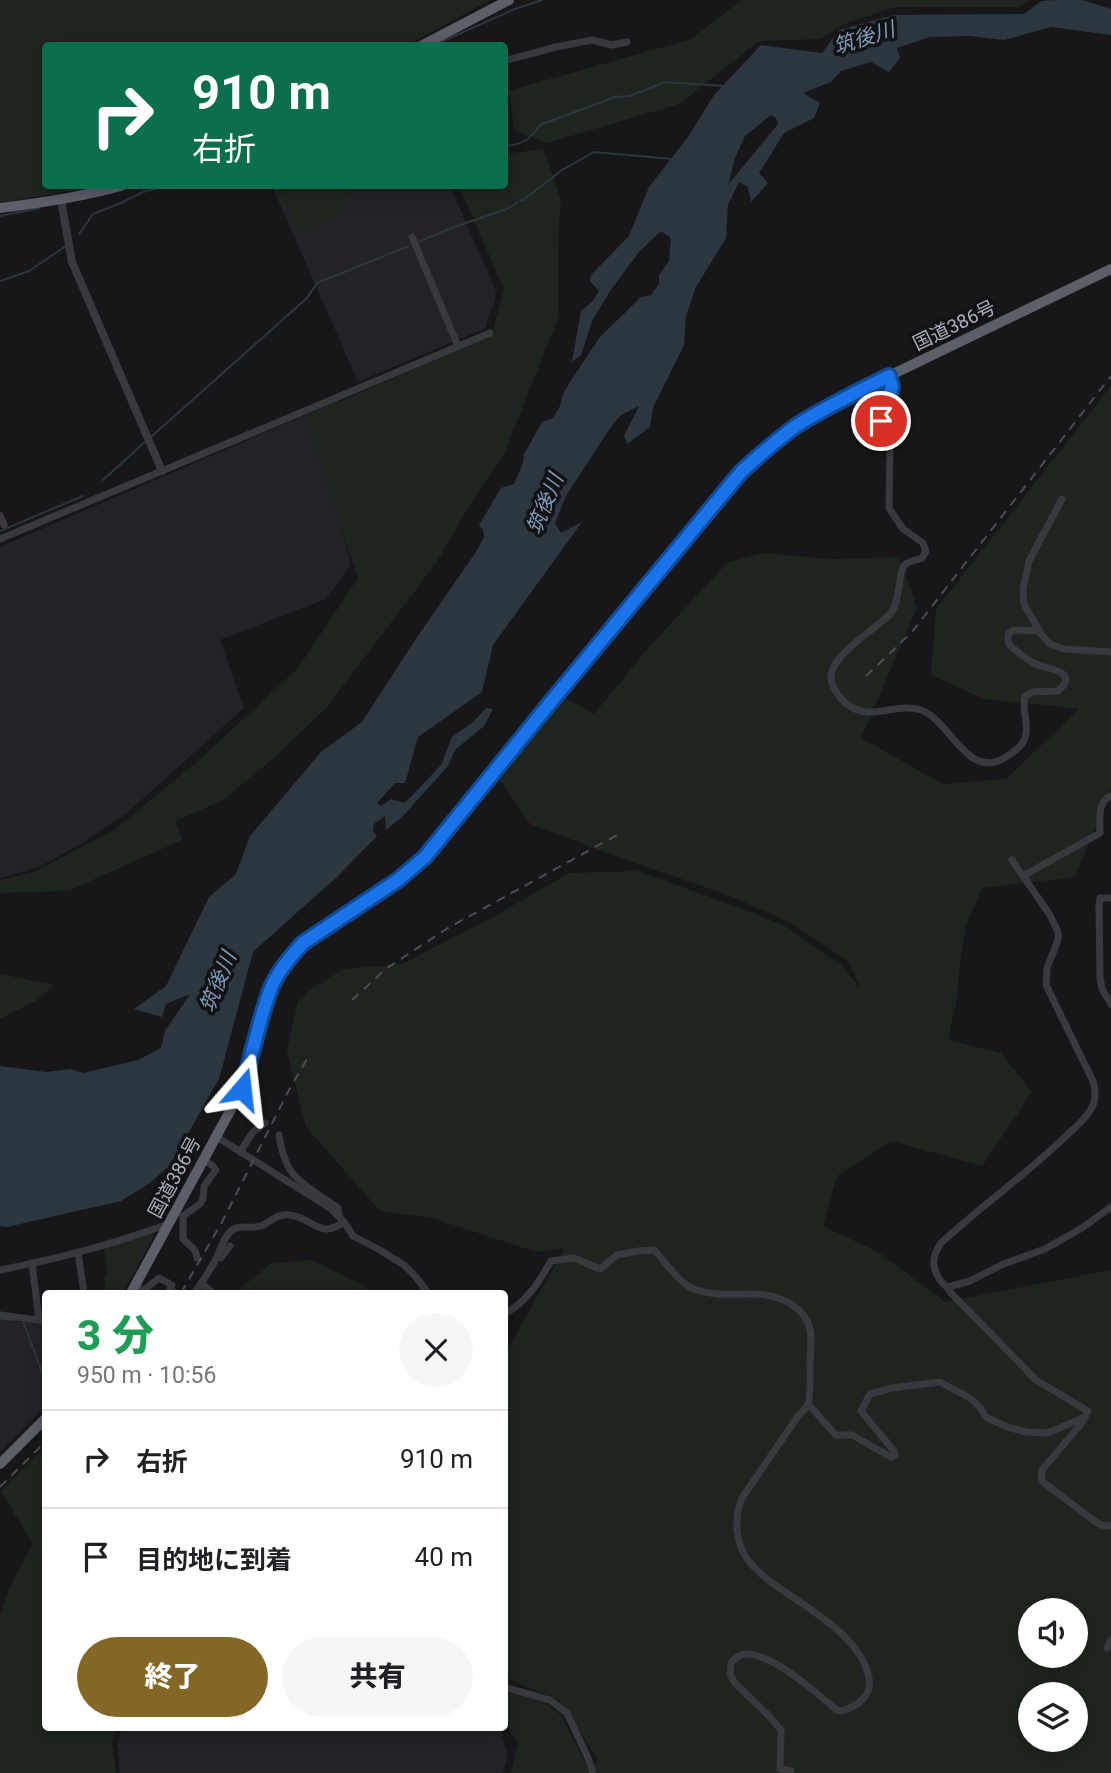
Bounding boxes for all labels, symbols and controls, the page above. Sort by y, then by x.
water label: 筑後川 [830,17,900,59]
text: 910 m [192,64,331,121]
icon: right [77,70,168,161]
text: 右折 [192,130,256,168]
street label: 国道386号 [909,296,999,355]
pin [851,391,911,451]
icon: arrive [862,402,900,440]
water label: 筑後川 [522,468,569,538]
water label: 筑後川 [195,946,242,1016]
position arrow [205,1052,279,1126]
street label: 国道386号 [143,1133,205,1222]
text: 3 分 [77,1311,154,1360]
button: close [399,1313,473,1387]
text: 950 m · 10:56 [77,1362,216,1389]
icon: right [77,1440,115,1478]
text: 910 m [400,1444,473,1474]
text: 右折 [136,1447,188,1477]
icon: arrive [77,1538,115,1576]
text: 40 m [415,1542,473,1572]
text: 目的地に到着 [136,1545,292,1575]
map controls [1018,1598,1088,1752]
button: sound [1018,1598,1088,1668]
button: 終了 [77,1637,268,1717]
button: 共有 [282,1637,473,1717]
button: layers [1018,1682,1088,1752]

